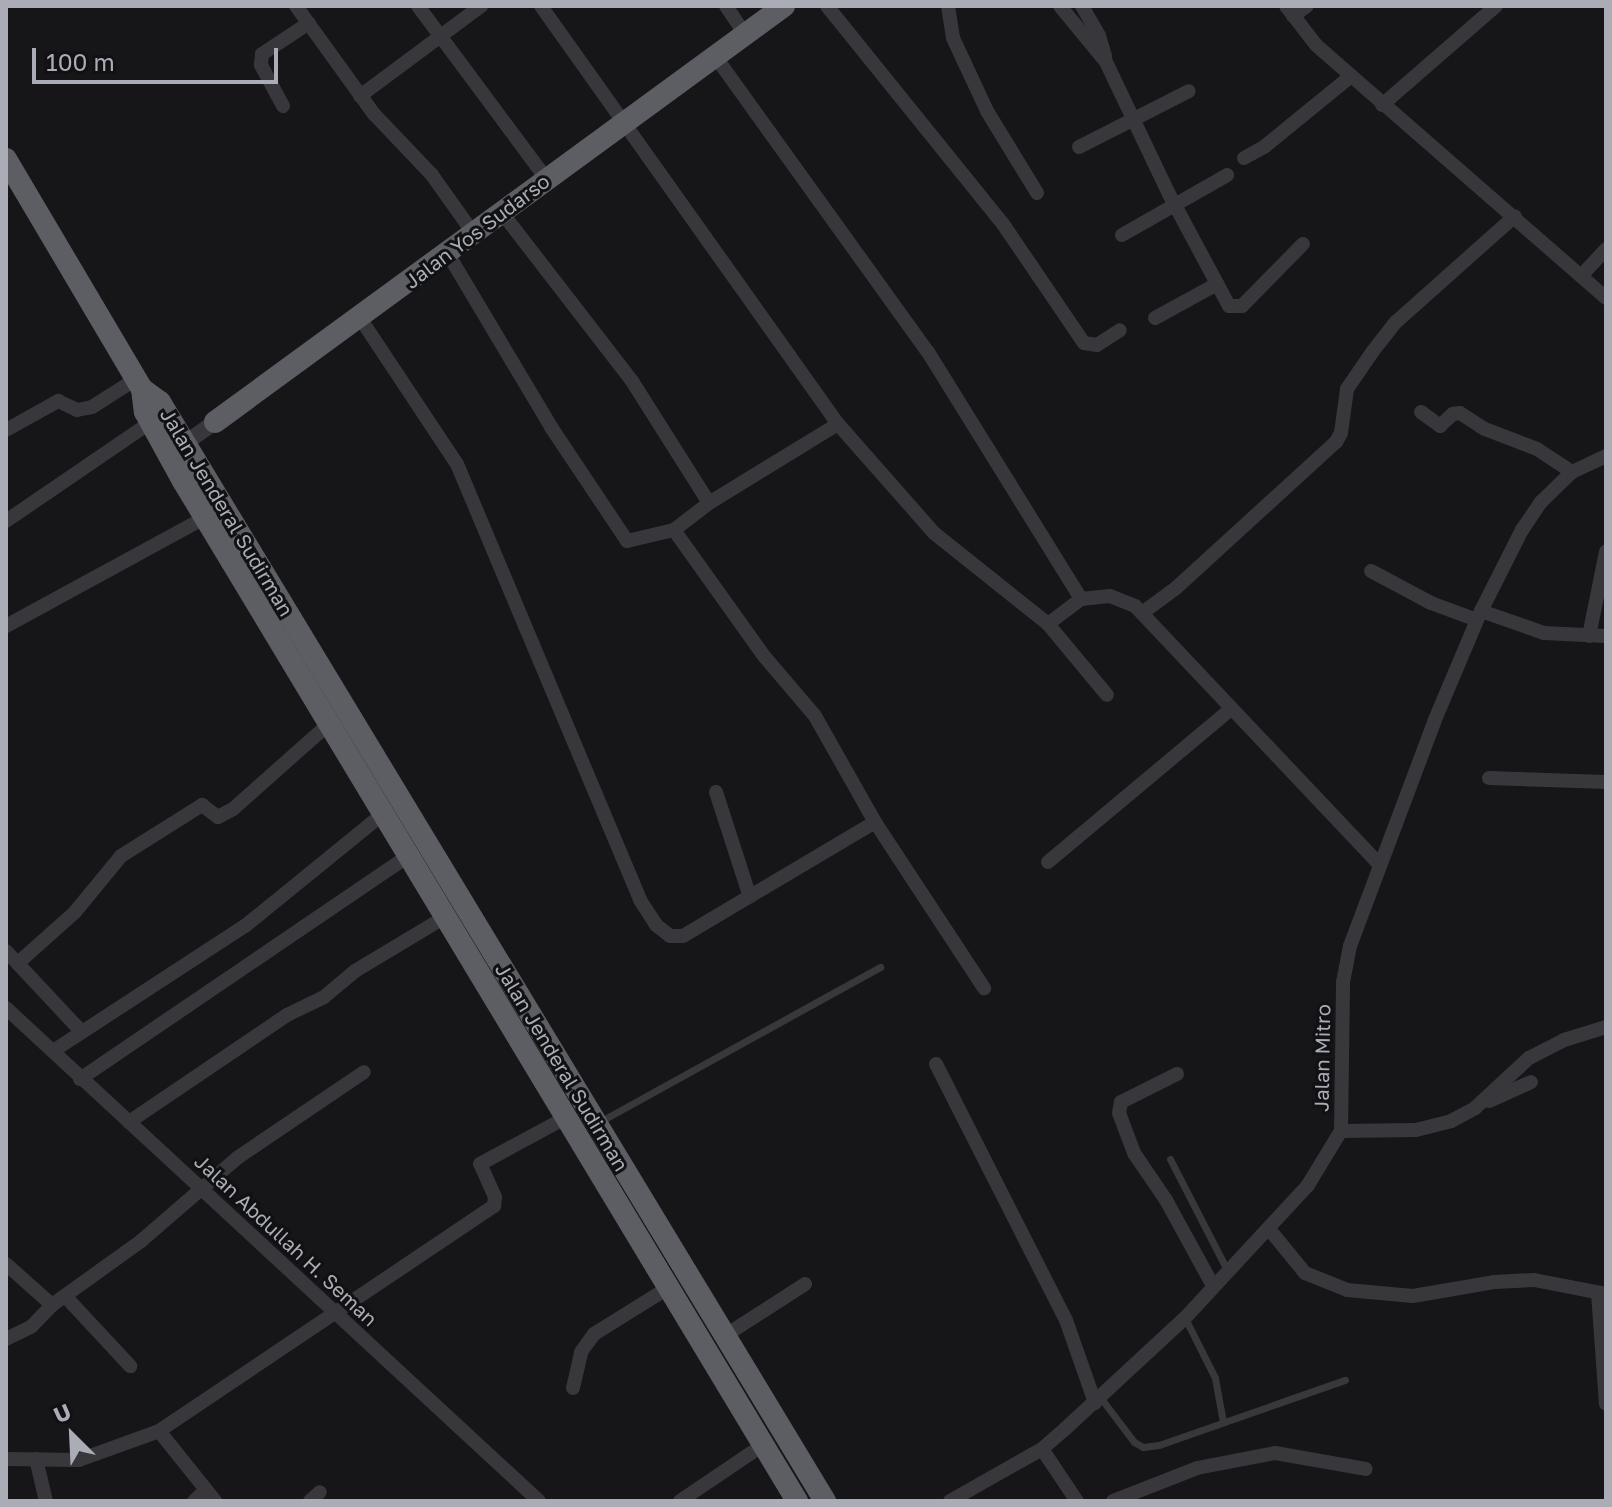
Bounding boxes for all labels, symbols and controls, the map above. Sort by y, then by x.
scale bar [36,32,282,82]
text: 100 m [46,47,115,76]
street label: Jalan Yos Sudarso [400,169,554,293]
street label: Jalan Jenderal Sudirman [155,404,299,620]
street label: Jalan Jenderal Sudirman [490,959,634,1175]
street label: Jalan Mitro [1309,1004,1335,1112]
street label: Jalan Abdullah H. Seman [190,1149,382,1331]
north arrow [32,1395,112,1475]
text: U [49,1397,75,1428]

